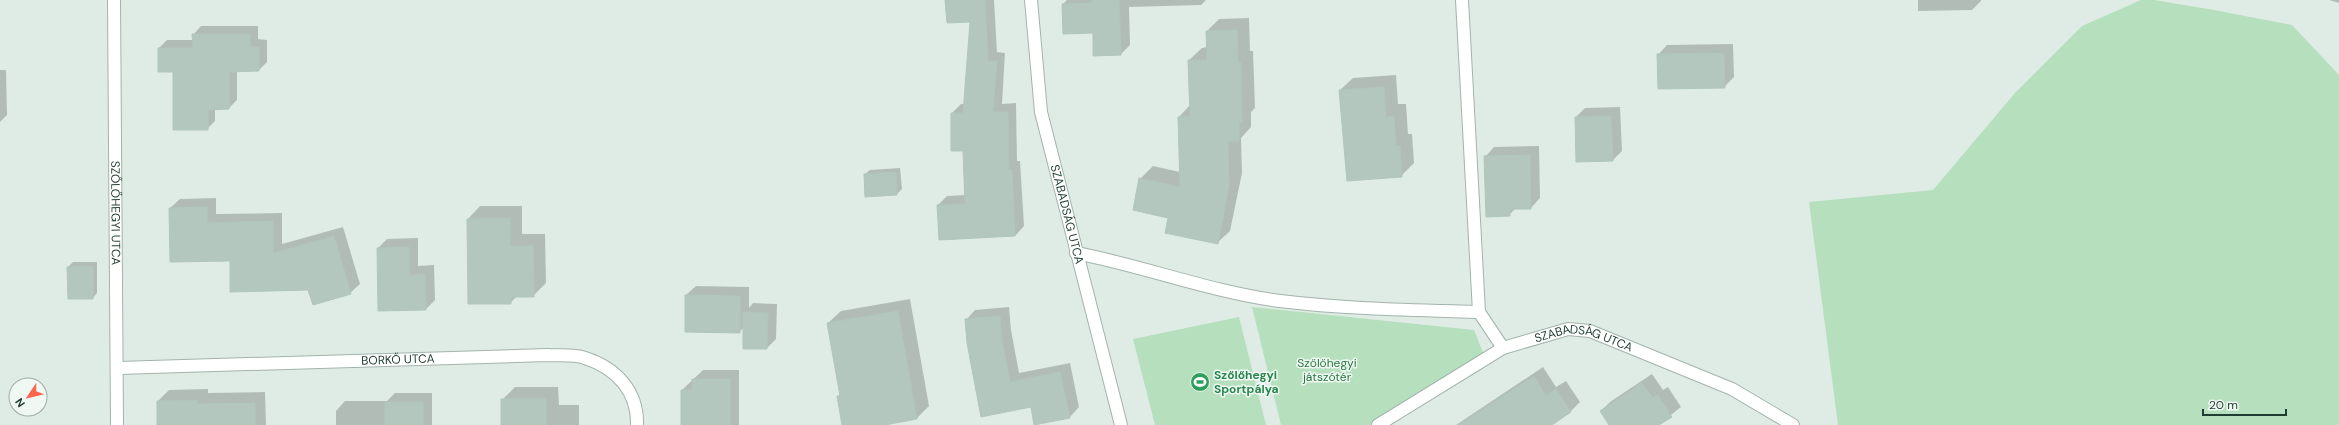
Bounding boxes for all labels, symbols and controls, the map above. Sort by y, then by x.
street label: SZŐLŐHEGYI UTCA [107,161,124,265]
street label: SZABADSÁG UTCA [1047,163,1088,266]
street label: SZABADSÁG UTCA [1533,321,1635,356]
street label: BORKŐ UTCA [361,350,435,369]
park label: Szőlőhegyi játszótér [1297,355,1357,385]
place label: Szőlőhegyi Sportpálya [1214,367,1278,397]
sports icon: Szőlőhegyi Sportpálya [1189,371,1211,393]
north arrow [8,377,48,417]
scale bar [2203,391,2286,417]
text: N [12,395,28,410]
text: 20 m [2209,397,2238,413]

